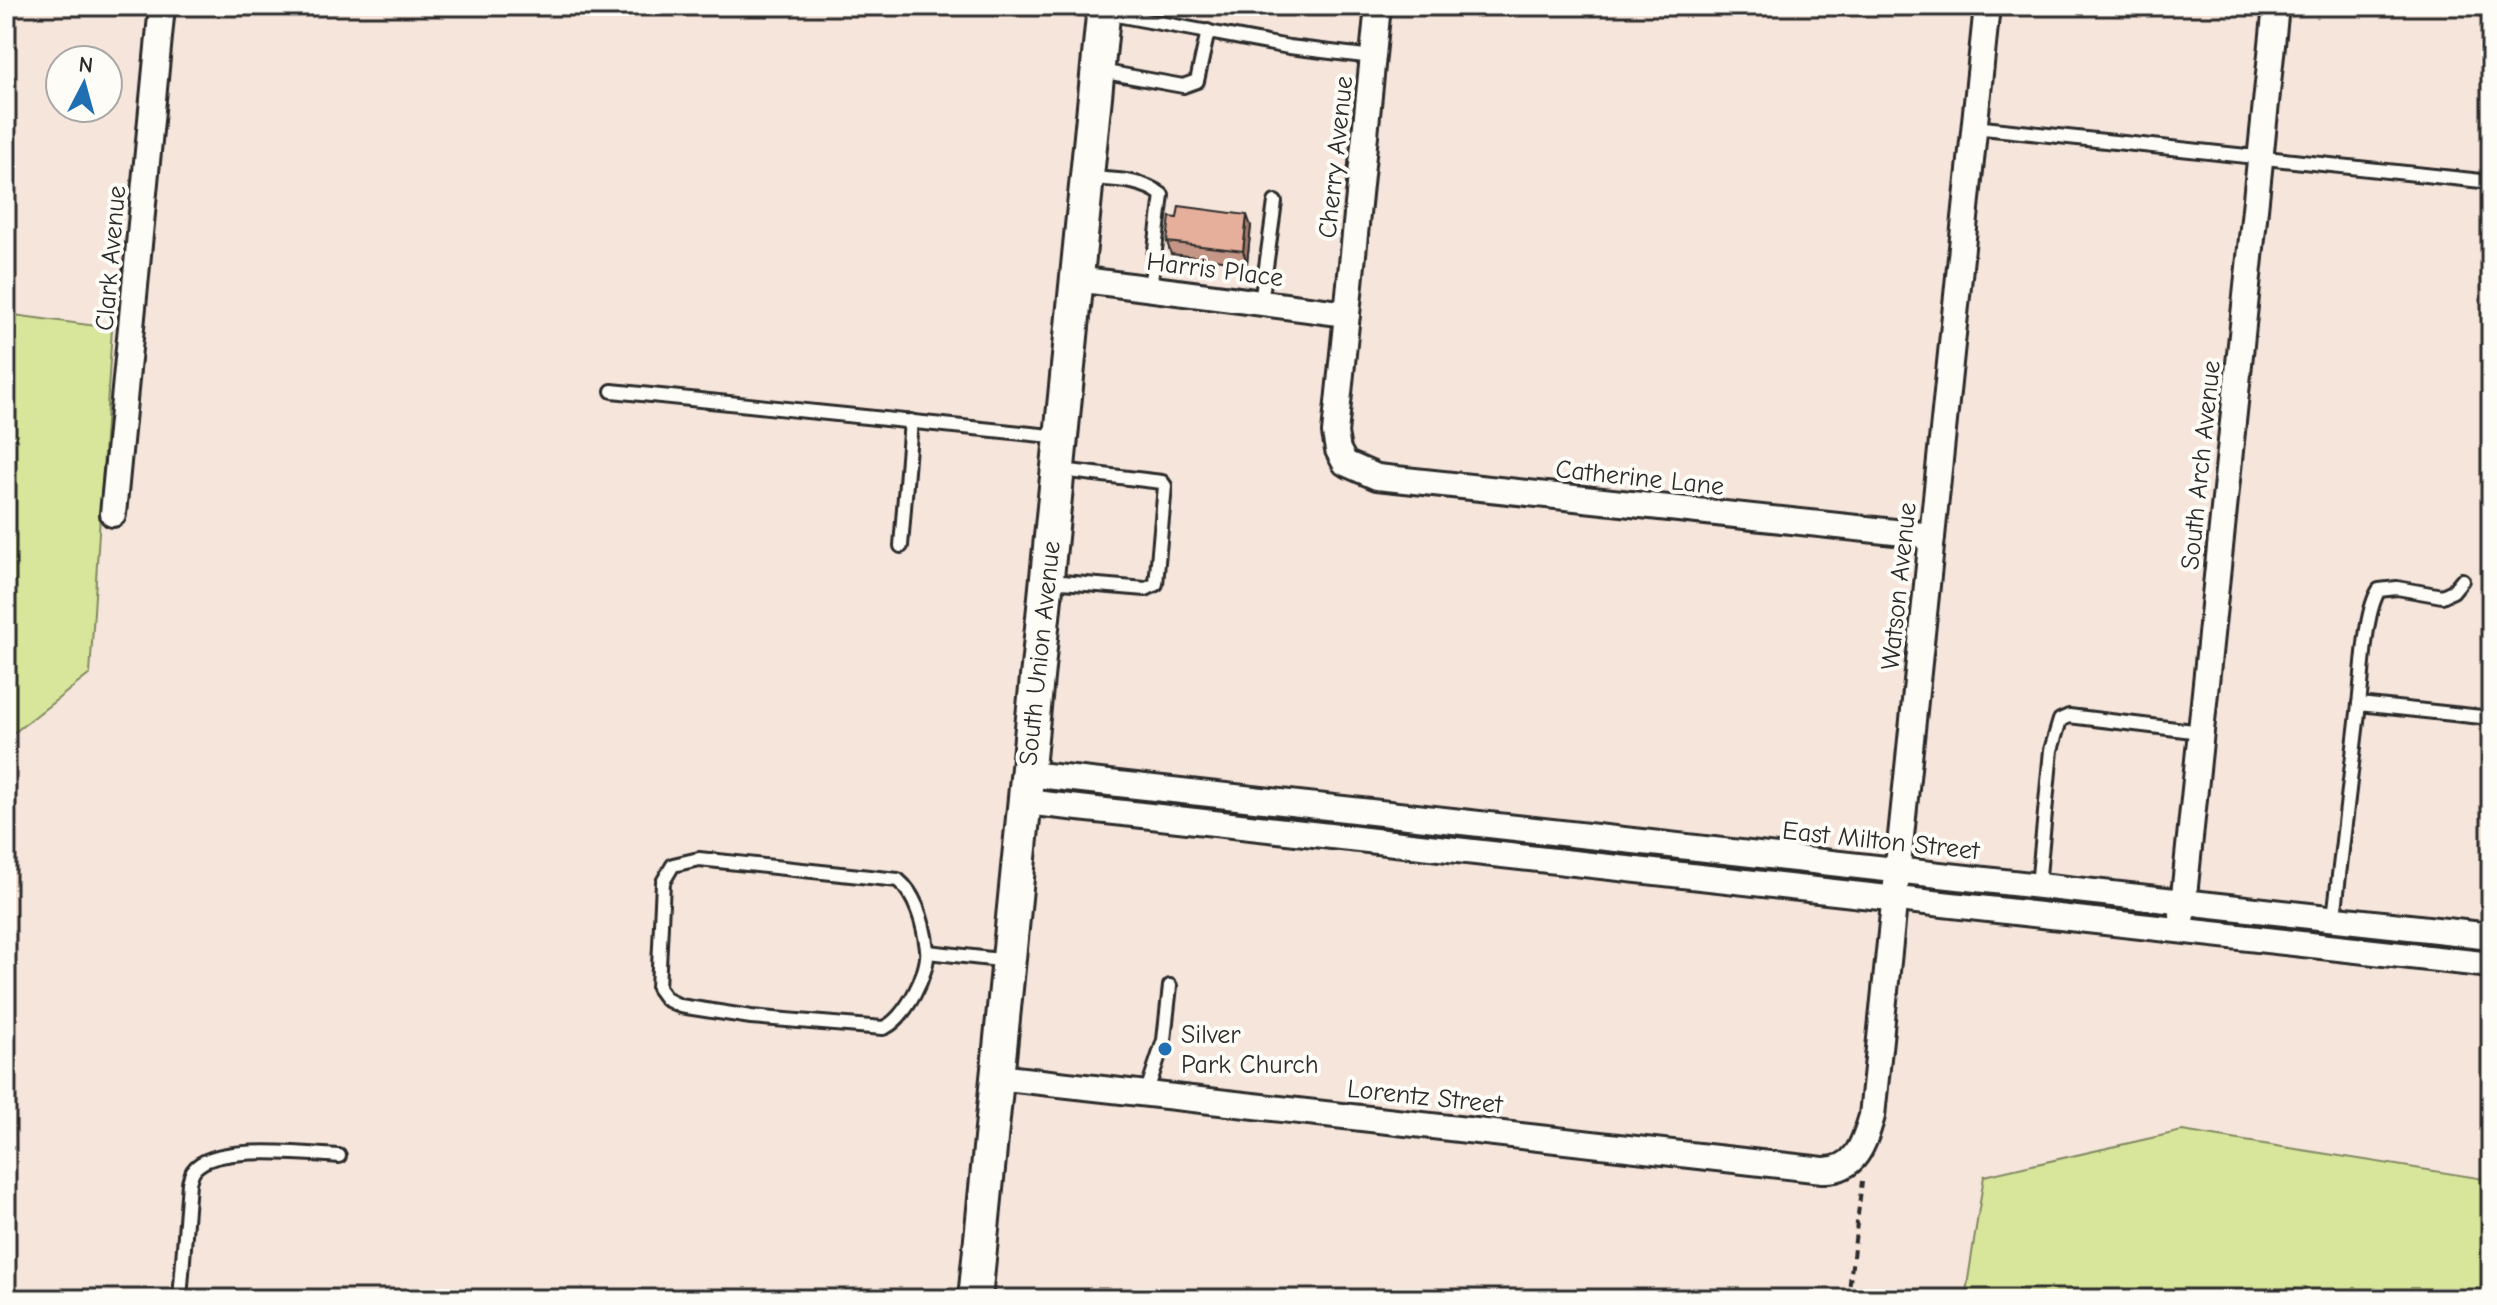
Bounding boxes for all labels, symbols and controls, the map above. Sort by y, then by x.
north arrow [44,44,124,124]
text: N [77,51,94,79]
street label: Cherry Avenue [1313,74,1359,240]
street label: Clark Avenue [90,184,132,332]
street label: Harris Place [1145,247,1285,293]
street label: South Arch Avenue [2175,359,2227,571]
street label: Catherine Lane [1554,454,1726,502]
street label: Watson Avenue [1875,501,1923,671]
street label: South Union Avenue [1013,539,1067,767]
street label: East Milton Street [1781,816,1982,866]
place label: Silver Park Church [1181,1020,1319,1080]
marker: Silver Park Church [1156,1040,1174,1058]
street label: Lorentz Street [1346,1074,1506,1120]

